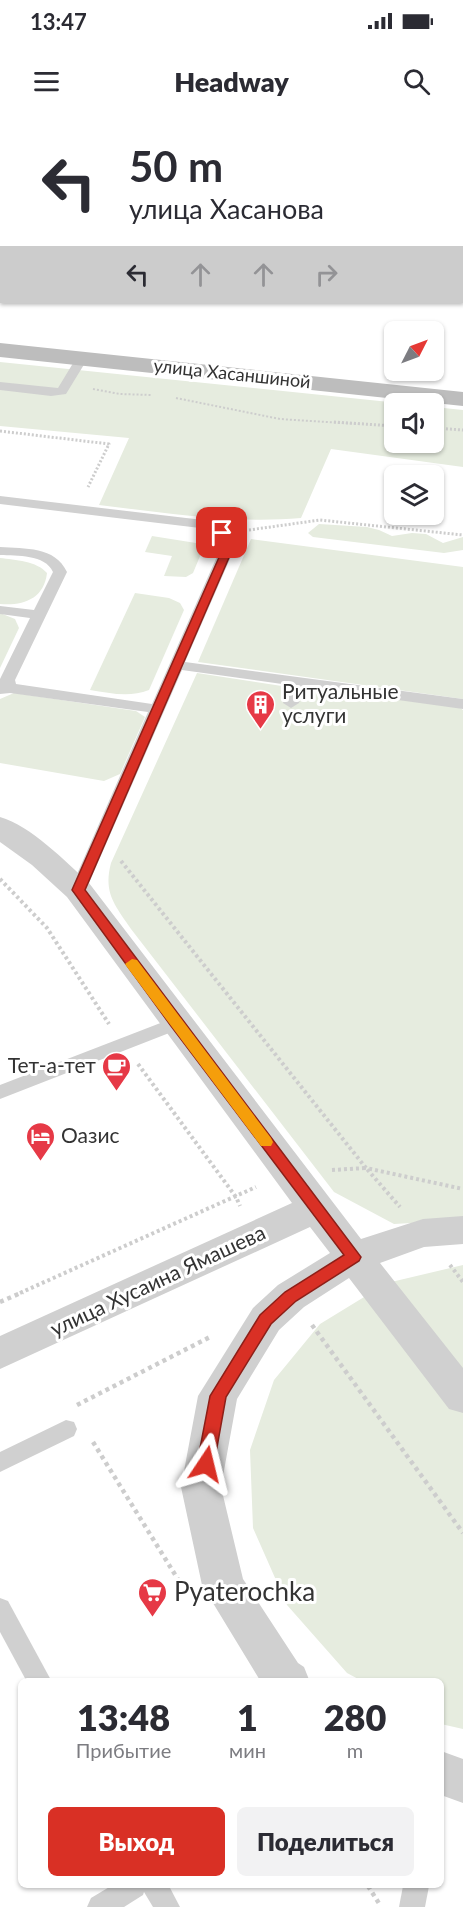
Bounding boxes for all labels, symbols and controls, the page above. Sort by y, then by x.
text: 13:47 [30,8,87,35]
icon: menu [30,65,63,98]
text: Headway [174,65,289,98]
icon: search [400,65,433,98]
text: 50 m [129,141,223,191]
icon: left [30,144,108,222]
text: улица Хасанова [129,192,324,225]
icon: left [121,258,154,291]
icon: ahead [184,258,217,291]
icon: ahead [247,258,280,291]
icon: right [310,258,343,291]
north arrow [384,321,444,381]
map controls [384,321,444,525]
street label: улица Хасаншиной [152,354,312,392]
button: sound [384,393,444,453]
button: layers [384,465,444,525]
pin [196,507,247,558]
icon: arrive [205,516,238,549]
place label: Ритуальные услуги [282,678,399,727]
building icon: Ритуальные услуги [245,688,277,730]
cafe icon: Тет-а-тет [101,1050,133,1092]
place label: Тет-а-тет [8,1052,96,1077]
hotel icon: Оазис [24,1120,56,1162]
place label: Оазис [61,1122,120,1147]
street label: улица Хусаина Ямашева [46,1219,269,1341]
position arrow [174,1432,238,1496]
place label: Pyaterochka [174,1575,315,1607]
supermarket icon: Pyaterochka [137,1576,169,1618]
text: 13:48 [77,1695,170,1739]
text: 1 [237,1695,258,1739]
text: 280 [324,1695,386,1739]
text: Прибытие [76,1738,171,1762]
text: мин [229,1738,266,1762]
text: m [347,1738,363,1762]
button: Выход [48,1807,225,1876]
button: Поделиться [237,1807,414,1876]

